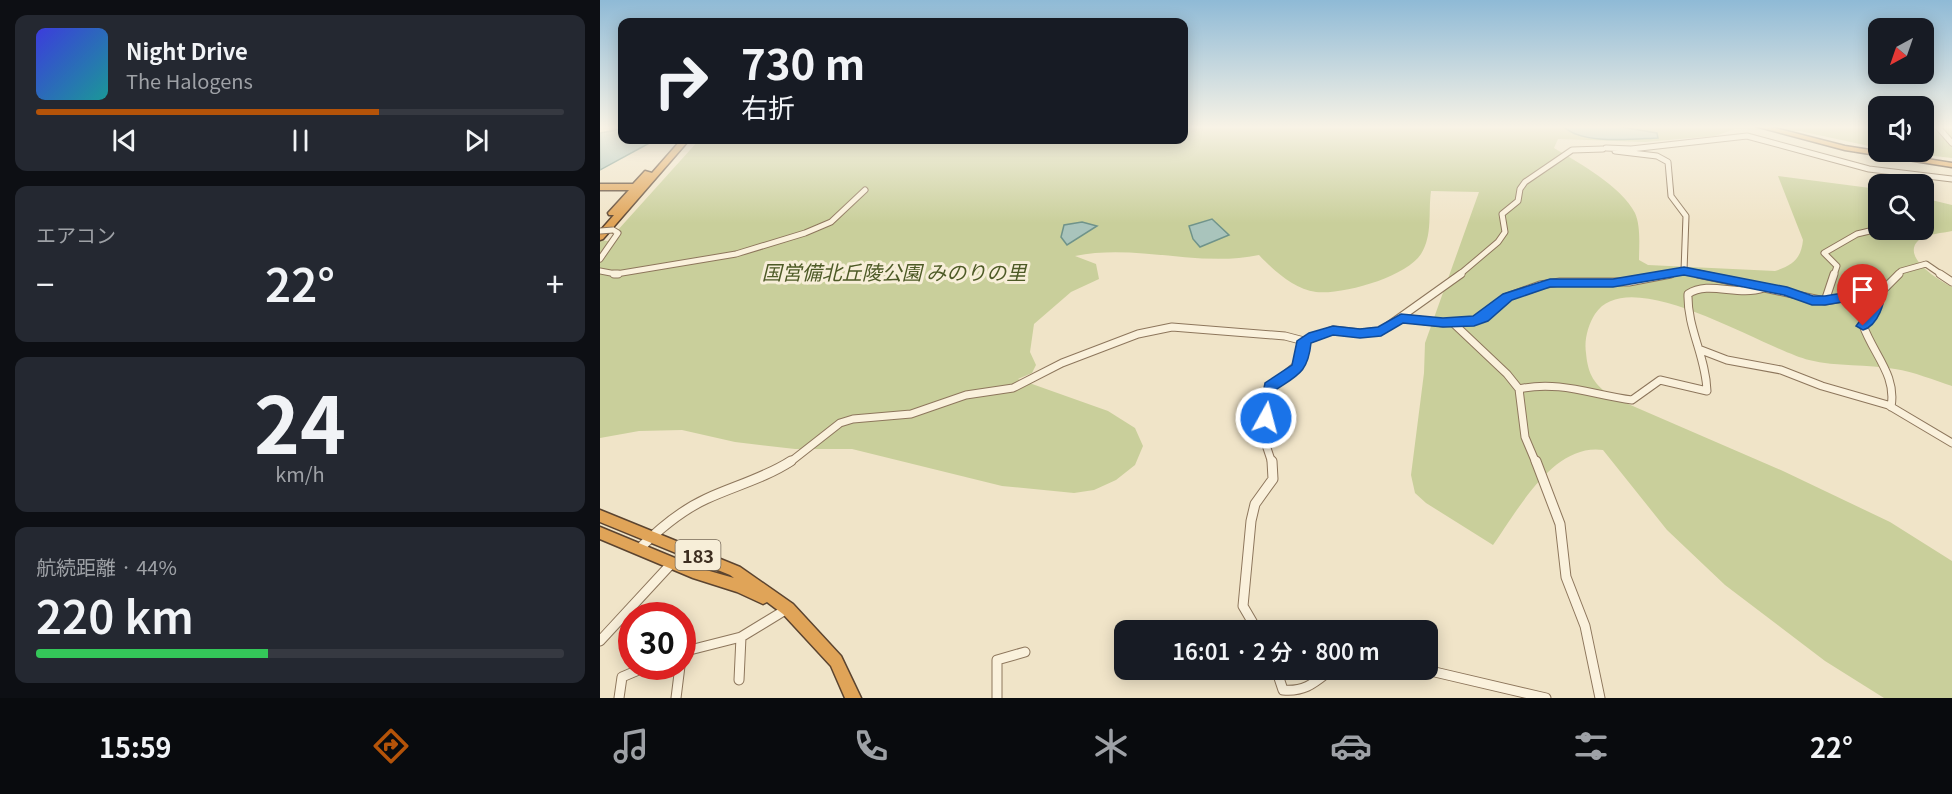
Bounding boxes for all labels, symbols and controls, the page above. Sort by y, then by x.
north arrow [1868,18,1934,84]
map controls [1868,18,1934,240]
text: 730 m [741,31,865,92]
text: Night Drive [126,34,248,66]
icon: right [642,42,720,120]
text: The Halogens [126,66,253,95]
text: 右折 [741,87,795,126]
button: sound [1868,96,1934,162]
icon: previous [108,124,141,157]
icon: pause [284,124,317,157]
icon: next [460,124,493,157]
button: search [1868,174,1934,240]
text: エアコン [36,220,116,249]
text: 22° [265,250,335,315]
park label: 国営備北丘陵公園 みのりの里 [762,257,1028,286]
text: − [36,259,54,307]
text: + [546,259,564,307]
pin [1837,264,1888,326]
icon: arrive [1846,273,1879,306]
text: 24 [254,364,346,476]
position arrow [1234,386,1298,450]
text: km/h [275,459,325,488]
road number: 183 [676,540,720,570]
text: 航続距離 · 44% [36,552,177,581]
text: 220 km [36,582,194,647]
speed limit sign: 30 [618,602,696,680]
text: 16:01 · 2 分 · 800 m [1172,634,1380,666]
icon: directions [370,725,412,767]
icon: music [610,725,652,767]
icon: phone [850,725,892,767]
icon: climate [1090,725,1132,767]
icon: car [1330,725,1372,767]
icon: filters [1570,725,1612,767]
text: 15:59 [99,727,172,766]
text: 22° [1810,727,1853,766]

